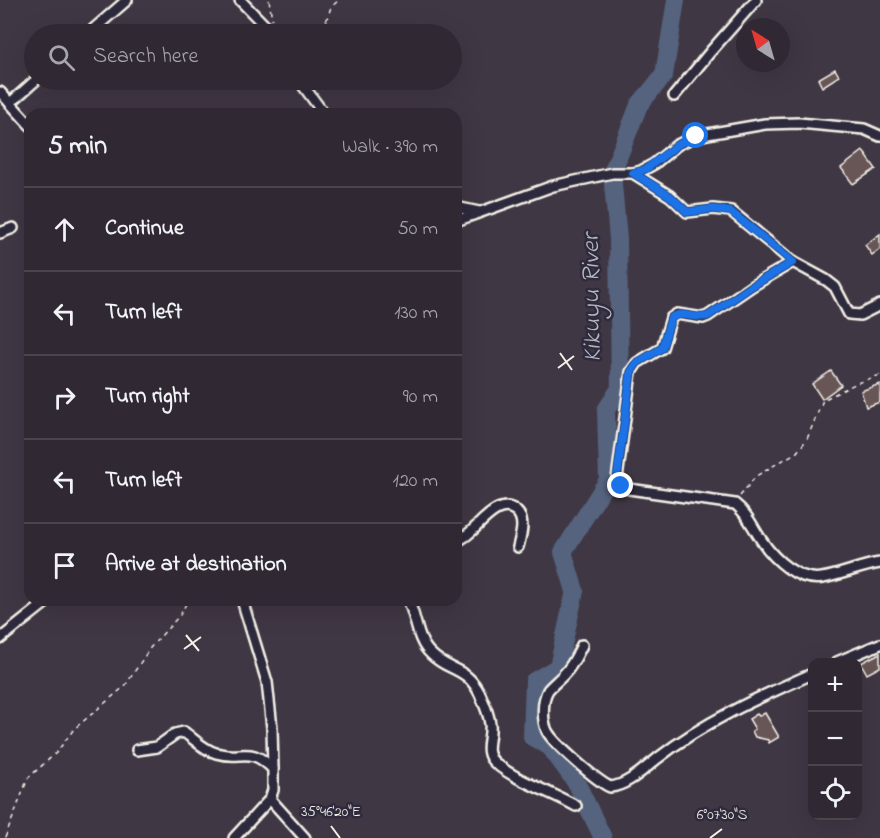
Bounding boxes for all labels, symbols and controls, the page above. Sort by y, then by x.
north arrow [736,18,790,72]
search box [24,24,462,90]
icon: search [45,41,78,74]
text: Search here [93,41,198,73]
route start [682,122,708,148]
text: 5 min [48,128,107,166]
text: Walk · 390 m [342,133,438,162]
icon: ahead [48,213,81,246]
text: Continue [105,213,184,245]
text: 50 m [397,215,438,244]
water label: Kikuyu River [573,230,613,363]
icon: left [48,297,81,330]
text: Turn left [105,297,182,329]
text: 130 m [394,299,438,328]
icon: right [48,381,81,414]
text: Turn right [105,381,190,413]
text: 90 m [403,383,438,412]
icon: left [48,465,81,498]
text: Turn left [105,465,182,497]
text: 120 m [393,467,438,496]
route end [607,472,633,498]
icon: arrive [48,549,81,582]
text: Arrive at destination [105,549,287,581]
map controls [808,658,862,820]
button: + [808,658,862,712]
button: − [808,712,862,766]
button: locate [808,766,862,820]
text: 35°46'20"E [301,801,361,823]
text: 6°07'30"S [697,804,748,826]

